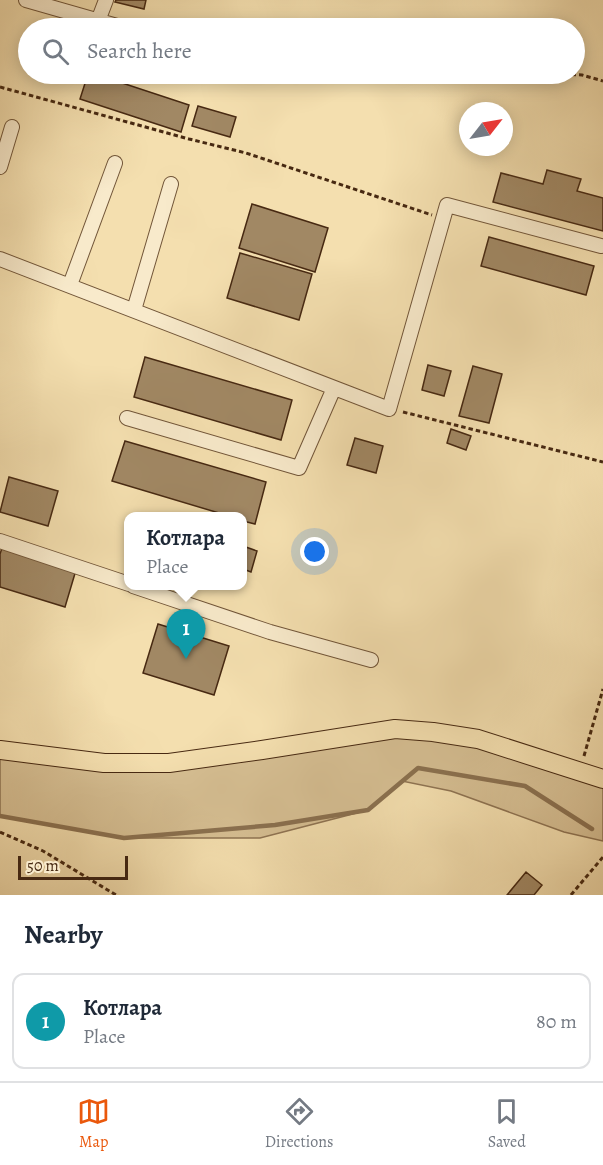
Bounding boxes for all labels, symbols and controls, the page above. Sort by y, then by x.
search box [18,18,585,84]
icon: search [39,35,72,68]
text: Search here [87,36,192,66]
north arrow [459,102,513,156]
popup [124,512,247,590]
text: Котлара [146,523,225,553]
your location [300,537,329,566]
text: Place [146,553,188,580]
pin: 1 [166,610,206,659]
scale bar [18,853,128,880]
text: 50 m [27,855,59,877]
text: Nearby [24,917,103,952]
text: Котлара [83,993,162,1023]
text: 1 [42,1008,49,1035]
text: 80 m [536,1008,577,1035]
text: Place [83,1023,125,1050]
tab: Map [77,1095,110,1153]
tab: Directions [265,1095,333,1153]
tab: Saved [488,1095,526,1153]

